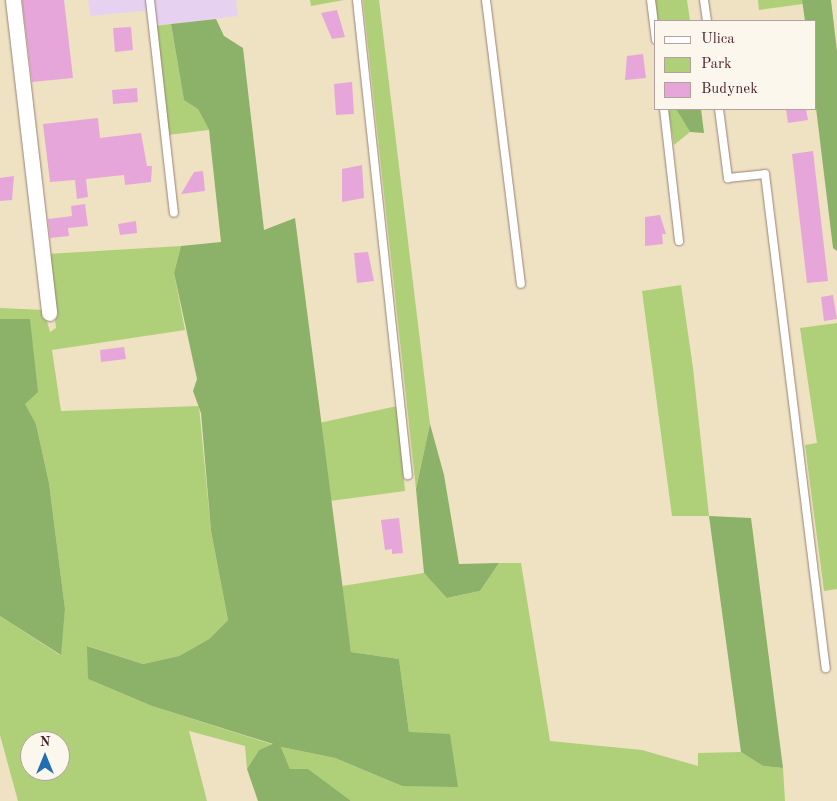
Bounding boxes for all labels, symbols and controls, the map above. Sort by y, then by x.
legend [654,20,817,110]
text: Ulica [701,32,735,47]
text: Park [701,57,732,72]
text: Budynek [701,82,758,97]
north arrow [20,731,70,781]
text: N [40,735,50,749]

